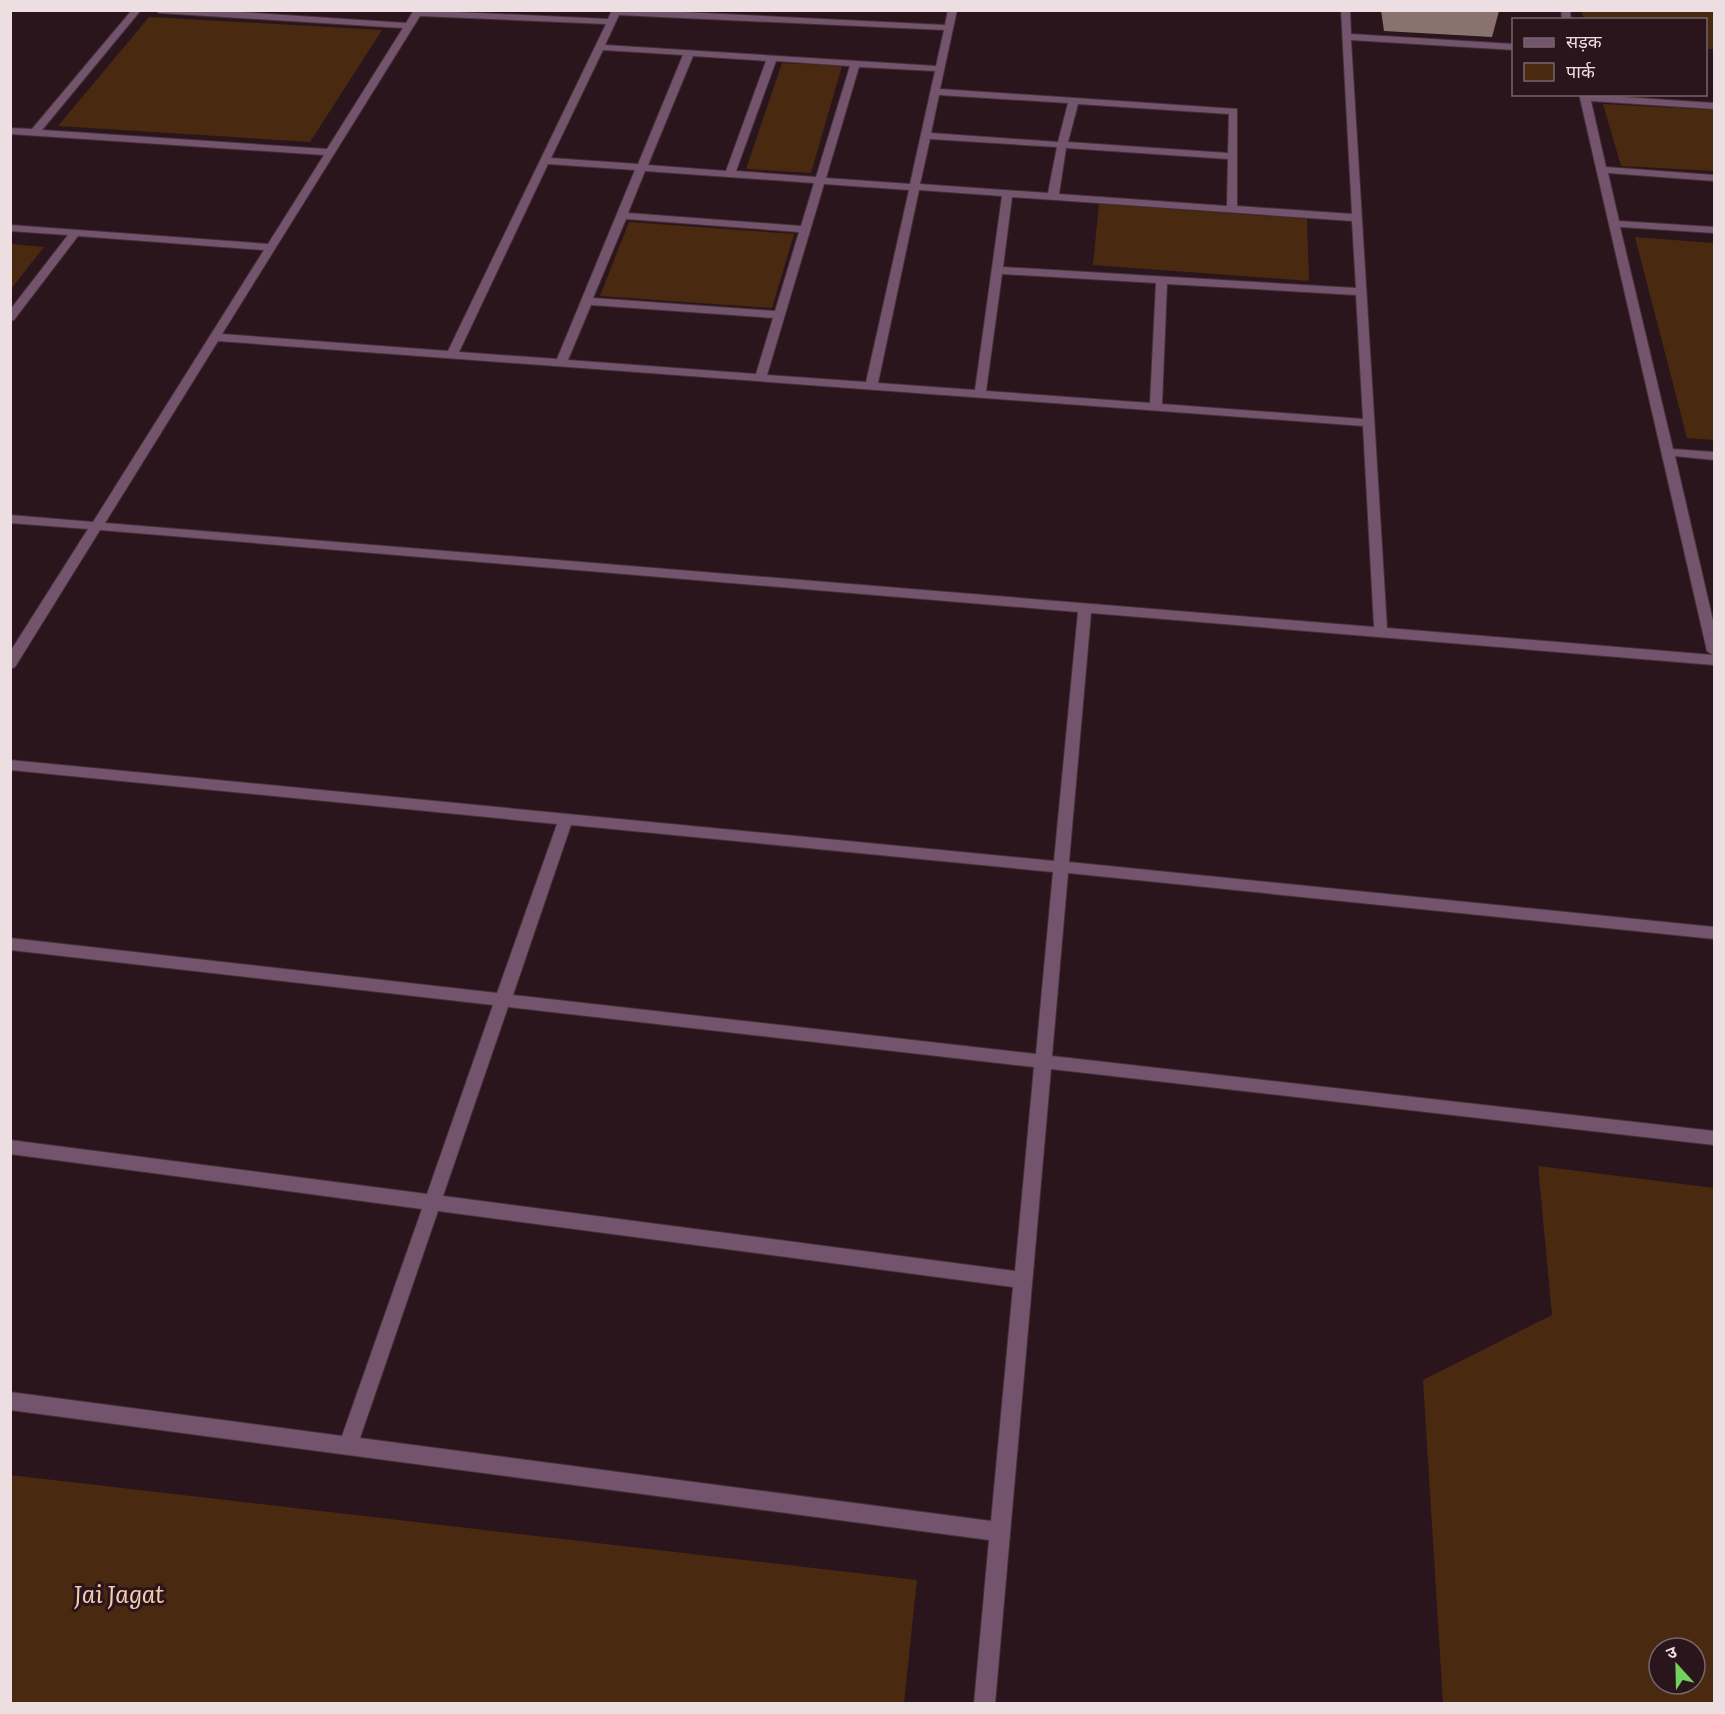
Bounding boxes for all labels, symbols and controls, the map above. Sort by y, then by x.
legend [1512,18,1707,96]
text: सड़क [1566,27,1603,54]
text: पार्क [1566,57,1596,84]
park label: Jai Jagat [74,1575,165,1610]
north arrow [1647,1636,1707,1696]
text: उ [1662,1638,1680,1664]

